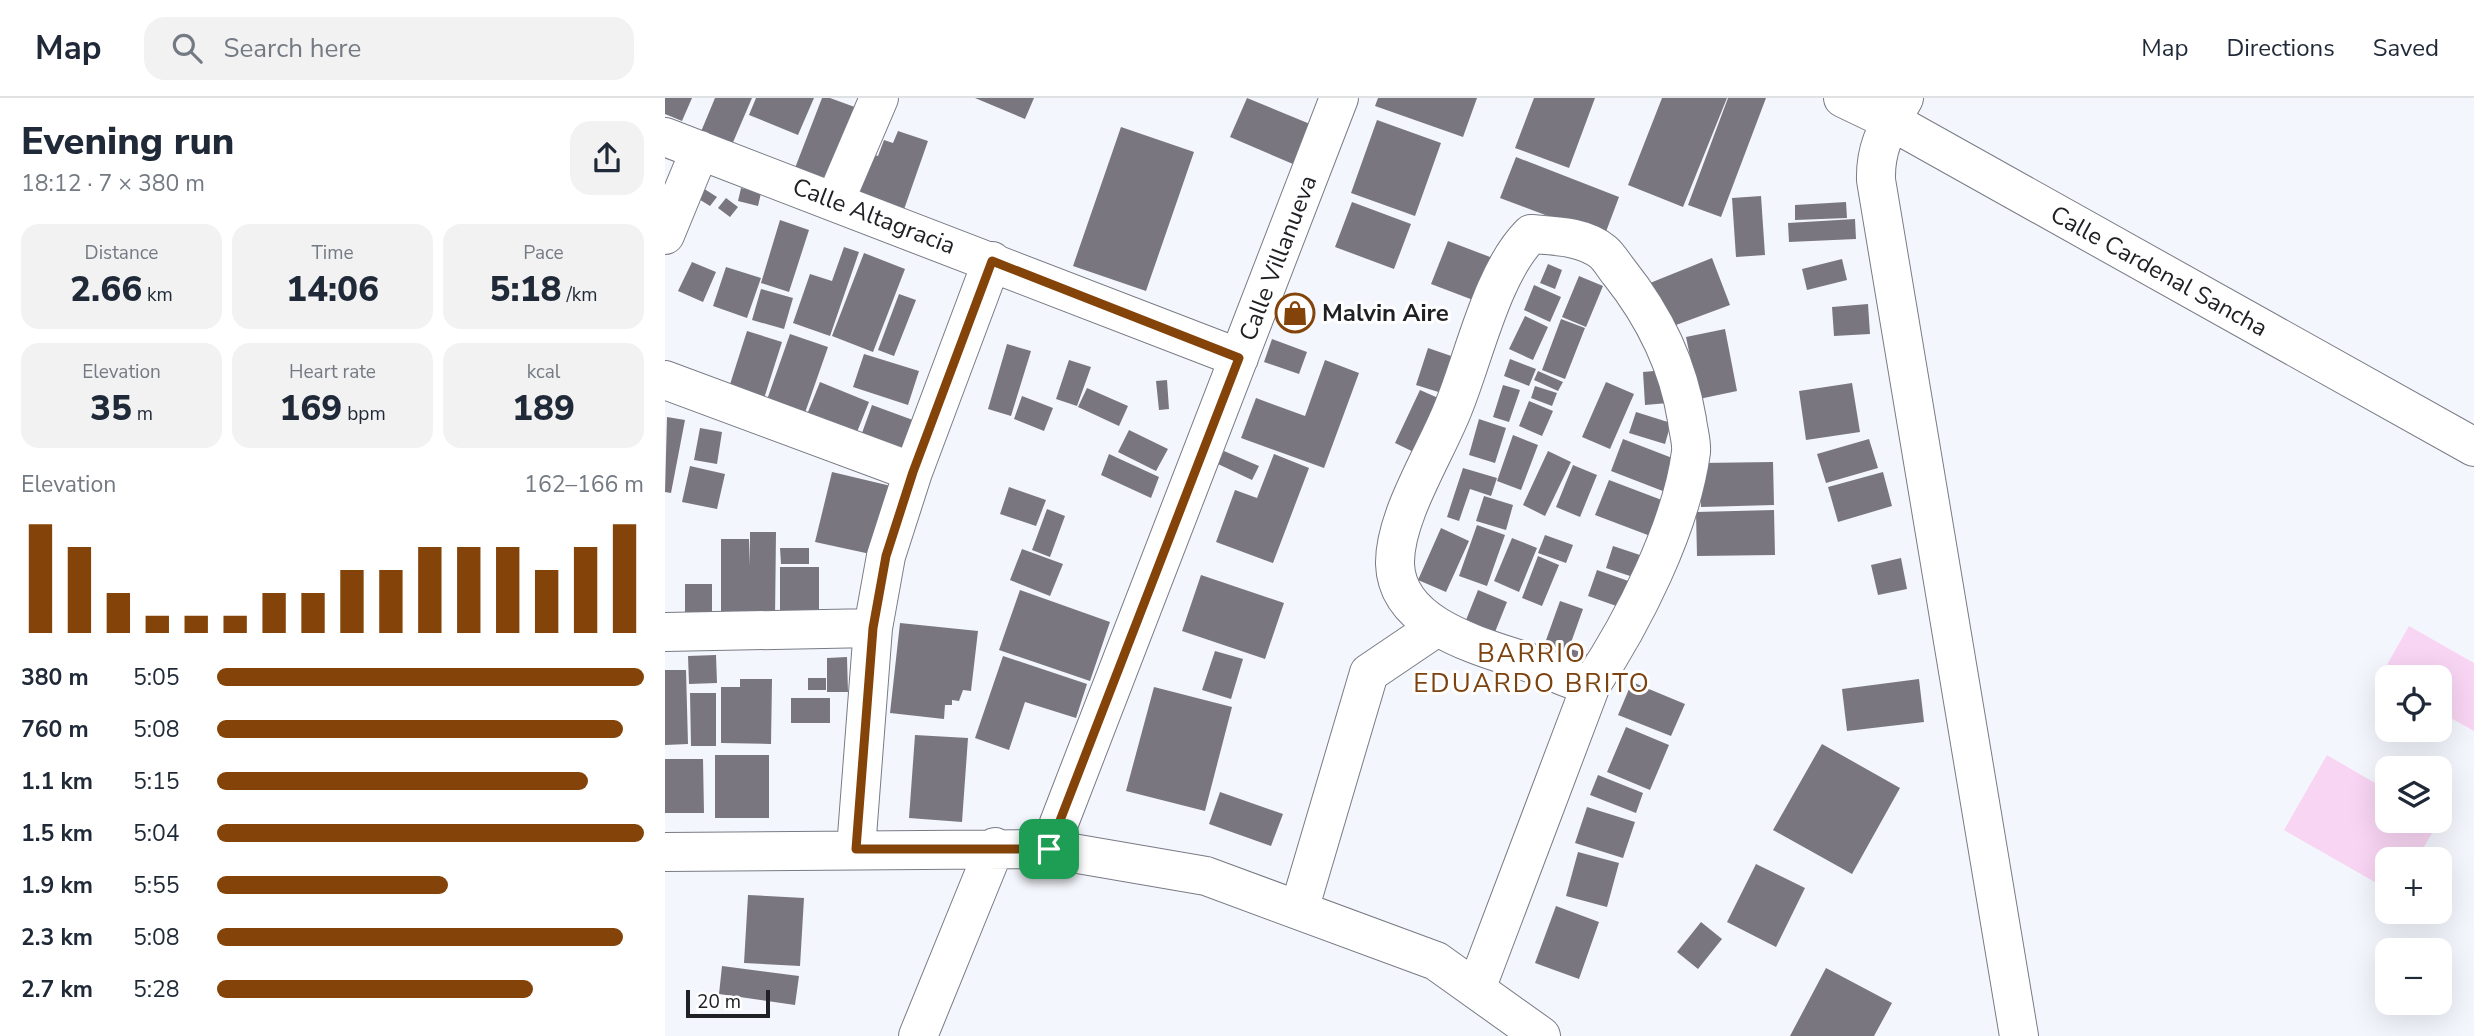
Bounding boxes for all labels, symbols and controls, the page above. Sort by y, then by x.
search box [144,17,634,80]
text: Map [35,26,102,71]
icon: search [168,29,206,67]
text: Search here [224,31,361,66]
text: Map [2141,32,2188,64]
text: Directions [2226,32,2335,64]
text: Saved [2373,32,2439,64]
text: Evening run [21,116,234,167]
button: share [570,121,644,195]
text: 18:12 · 7 × 380 m [21,168,205,199]
street label: Calle Altagracia [788,170,960,262]
street label: Calle Villanueva [1232,171,1324,345]
street label: Calle Cardenal Sancha [2045,198,2273,344]
text: Distance [85,240,158,266]
text: Time [311,240,354,266]
text: Pace [523,240,564,266]
text: 2.66 [70,266,142,313]
text: 14:06 [286,266,379,313]
text: 5:18 [489,266,562,313]
text: km [142,282,173,308]
text: /km [562,282,598,308]
shop icon: Malvin Aire [1274,292,1316,334]
place label: Malvin Aire [1322,297,1449,329]
text: Elevation [82,359,161,385]
text: Heart rate [289,359,376,385]
text: kcal [527,359,560,385]
text: 35 [90,385,132,432]
text: 169 [279,385,342,432]
text: 189 [512,385,575,432]
text: m [132,401,153,427]
text: bpm [342,401,386,427]
text: Elevation [21,469,116,500]
text: 162–166 m [524,469,644,500]
district label: BARRIO EDUARDO BRITO [1413,636,1651,701]
text: 380 m [21,662,89,693]
text: 5:05 [133,662,180,693]
map controls [2375,665,2452,1015]
button: locate [2375,665,2452,742]
text: 760 m [21,714,89,745]
text: 5:08 [133,714,180,745]
button: layers [2375,756,2452,833]
text: 1.1 km [21,766,93,797]
text: 5:15 [133,766,180,797]
text: 1.5 km [21,818,93,849]
text: 5:04 [133,818,180,849]
pin [1019,819,1079,879]
icon: arrive [1030,830,1068,868]
button: + [2375,847,2452,924]
text: 1.9 km [21,870,93,901]
text: 5:55 [133,870,180,901]
text: 2.3 km [21,922,93,953]
text: 5:08 [133,922,180,953]
button: − [2375,938,2452,1015]
text: 2.7 km [21,974,93,1005]
text: 5:28 [133,974,180,1005]
scale bar [686,987,770,1019]
text: 20 m [697,989,741,1015]

